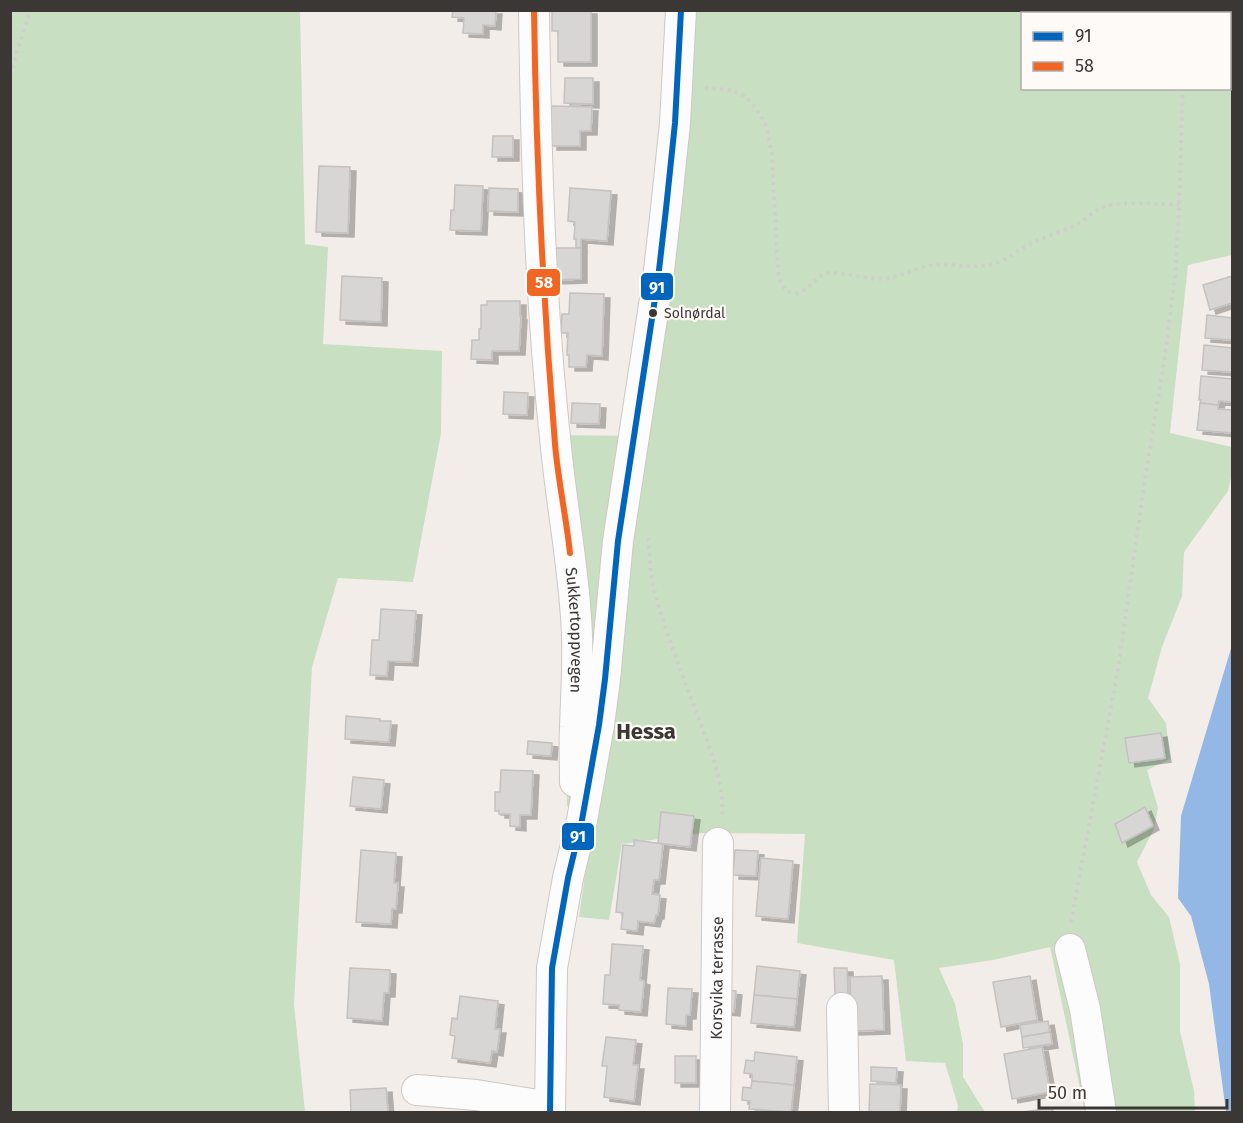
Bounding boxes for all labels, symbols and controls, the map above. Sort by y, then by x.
legend [1021,12,1231,90]
text: 91 [1075,25,1092,47]
text: 58 [1075,55,1094,77]
line badge: 58 [526,268,561,297]
line badge: 91 [640,272,674,301]
text: 58 [535,273,553,292]
text: 91 [649,278,665,297]
place label: Solnørdal [664,305,725,322]
marker: Solnørdal [647,307,659,319]
street label: Sukkertoppvegen [562,566,587,693]
district label: Hessa [616,718,676,745]
line badge: 91 [561,822,595,851]
text: 91 [570,827,586,846]
street label: Korsvika terrasse [706,916,727,1040]
scale bar [1039,1072,1226,1110]
text: 50 m [1048,1082,1087,1104]

